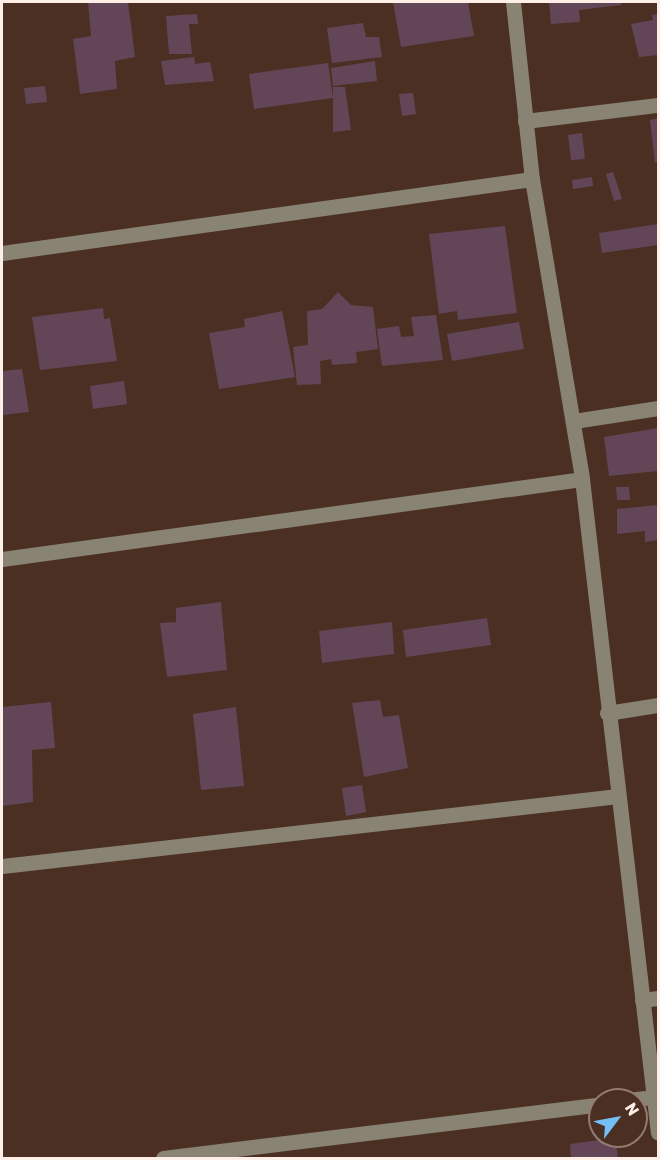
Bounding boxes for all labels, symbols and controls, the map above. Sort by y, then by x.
north arrow [588,1088,648,1148]
text: N [621,1099,643,1119]

